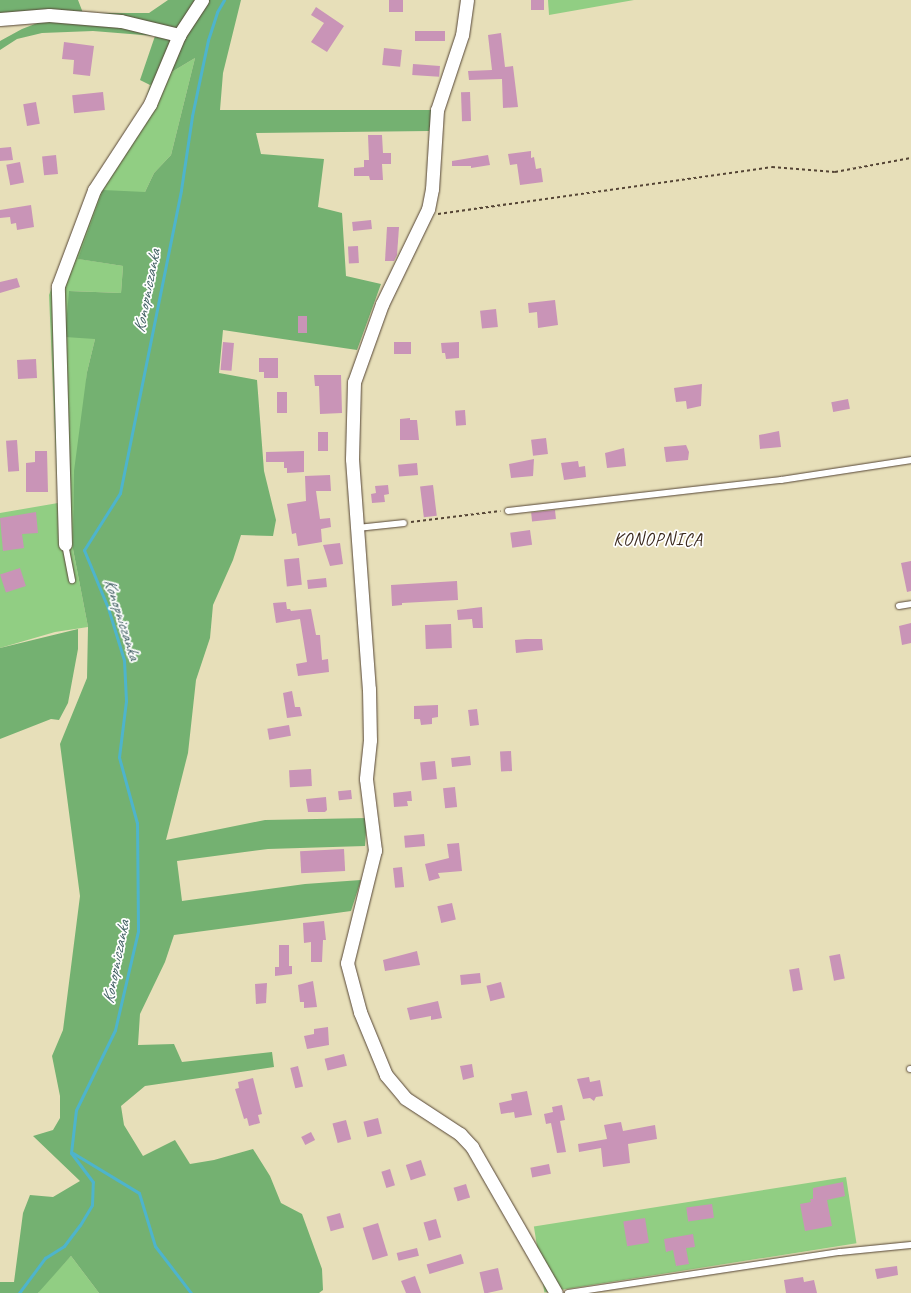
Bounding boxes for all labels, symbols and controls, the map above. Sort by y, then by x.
water label: Konopniczanka [129,248,165,334]
district label: KONOPNICA [613,528,703,550]
water label: Konopniczanka [99,576,145,662]
water label: Konopniczanka [98,919,134,1005]

